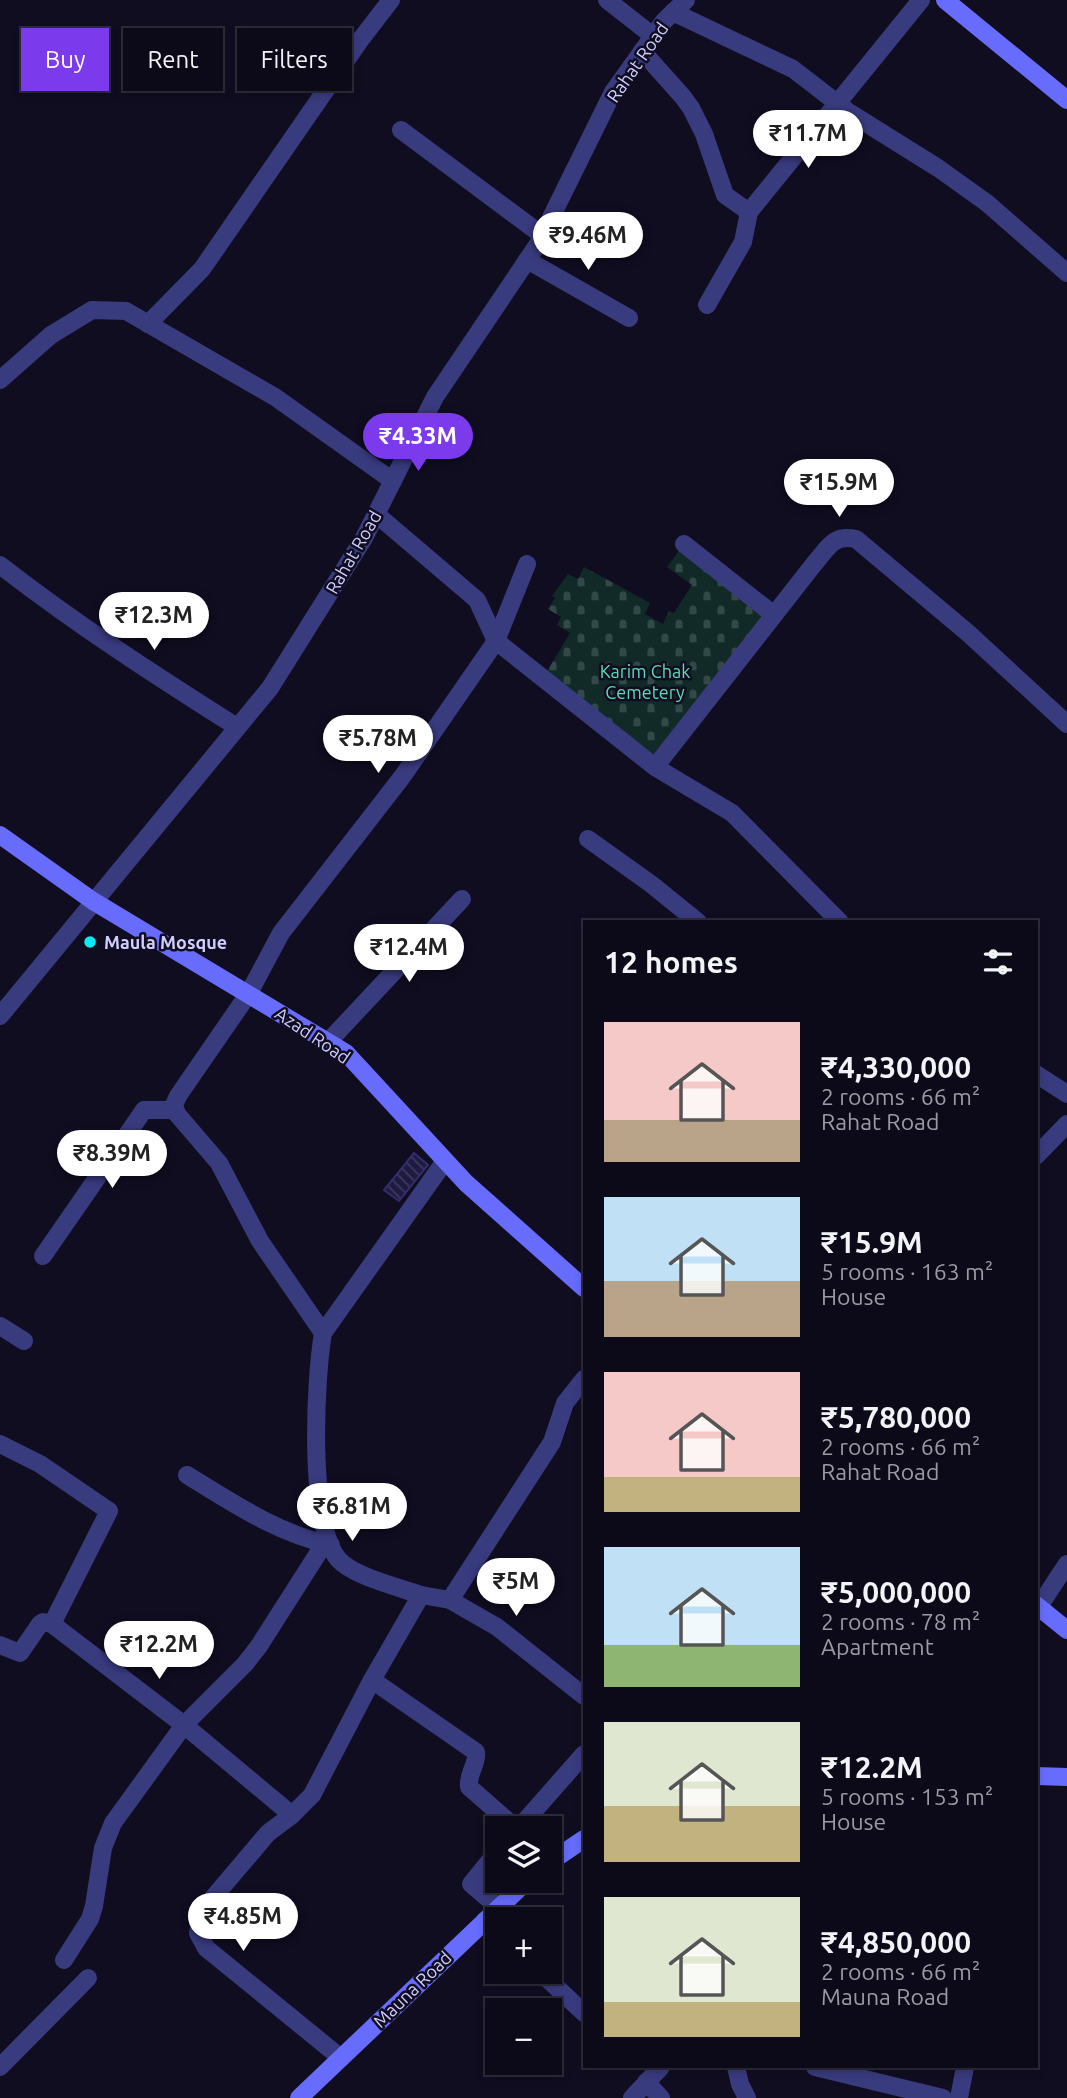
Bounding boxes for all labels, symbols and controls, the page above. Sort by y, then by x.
street label: Rahat Road [602,18,672,106]
chip: Buy [21,28,109,91]
chip: Rent [123,28,223,91]
chip: Filters [237,28,352,91]
pin: ₹11.7M [751,110,865,170]
text: ₹11.7M [769,120,847,145]
pin: ₹9.46M [531,212,645,272]
text: ₹9.46M [549,222,627,247]
pin: ₹4.33M [361,414,475,473]
text: ₹4.33M [379,423,457,448]
pin: ₹15.9M [782,460,896,519]
text: ₹15.9M [800,469,878,494]
street label: Rahat Road [321,507,385,597]
pin: ₹12.3M [97,592,211,652]
text: ₹12.3M [115,602,193,627]
park label: Karim Chak Cemetery [600,661,690,702]
pin: ₹5.78M [321,716,435,775]
text: ₹5.78M [339,725,417,750]
pin: ₹12.4M [352,925,466,984]
place label: Maula Mosque [104,932,227,952]
marker: Maula Mosque [82,934,98,950]
text: ₹12.4M [370,934,448,959]
icon: filters [979,943,1017,981]
text: 12 homes [604,945,738,979]
street label: Azad Road [272,1003,354,1067]
icon: home [660,1050,744,1134]
text: ₹4,330,000 [821,1050,971,1084]
text: 2 rooms · 66 m² [821,1084,980,1109]
text: Rahat Road [821,1109,939,1134]
pin: ₹8.39M [55,1130,169,1190]
text: ₹8.39M [73,1140,151,1165]
icon: home [660,1225,744,1309]
text: ₹15.9M [821,1225,923,1259]
text: 5 rooms · 163 m² [821,1259,993,1284]
text: House [821,1284,886,1309]
icon: home [660,1400,744,1484]
text: ₹5,780,000 [821,1400,971,1434]
text: 2 rooms · 66 m² [821,1434,980,1459]
text: Rahat Road [821,1459,939,1484]
pin: ₹6.81M [295,1484,409,1543]
text: ₹6.81M [313,1493,391,1518]
pin: ₹5M [482,1558,550,1618]
text: ₹5M [493,1568,539,1593]
icon: home [660,1575,744,1659]
text: ₹5,000,000 [821,1575,971,1609]
text: 2 rooms · 78 m² [821,1609,980,1634]
pin: ₹12.2M [102,1622,216,1681]
text: ₹12.2M [120,1631,198,1656]
text: Apartment [821,1634,934,1659]
icon: home [660,1750,744,1834]
text: ₹12.2M [821,1750,923,1784]
text: 5 rooms · 153 m² [821,1784,993,1809]
text: House [821,1809,886,1834]
map controls [485,1816,562,2075]
button: layers [485,1816,562,1893]
pin: ₹4.85M [186,1894,300,1953]
text: ₹4.85M [204,1903,282,1928]
button: + [485,1907,562,1984]
icon: home [660,1925,744,2009]
text: ₹4,850,000 [821,1925,971,1959]
street label: Mauna Road [369,1947,455,2031]
text: 2 rooms · 66 m² [821,1959,980,1984]
text: Mauna Road [821,1984,949,2009]
button: − [485,1998,562,2075]

